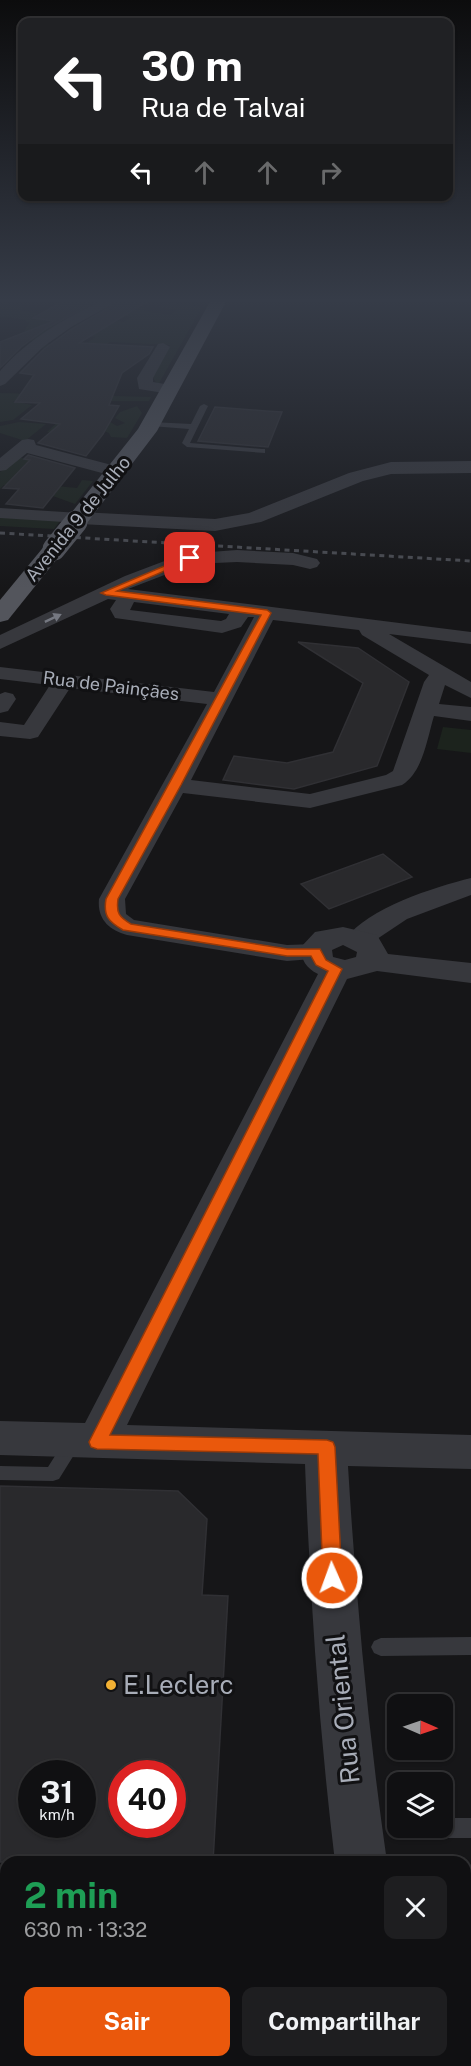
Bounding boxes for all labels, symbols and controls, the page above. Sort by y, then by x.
text: 30 m [141,41,243,90]
icon: left [42,42,120,120]
text: Rua de Talvai [141,91,306,123]
icon: left [125,156,158,189]
icon: ahead [188,156,221,189]
icon: ahead [251,156,284,189]
icon: right [314,156,347,189]
street label: Avenida 9 de Julho [21,452,134,585]
pin [164,532,215,583]
icon: arrive [173,541,206,574]
one-way arrow [44,613,61,622]
street label: Rua de Painçães [42,667,180,704]
position arrow [300,1546,364,1610]
street label: Rua Oriental [319,1633,366,1785]
place label: E.Leclerc [123,1669,234,1700]
marker: E.Leclerc [104,1678,118,1692]
north arrow [387,1694,453,1760]
map controls [387,1694,453,1838]
speed limit sign: 40 [108,1760,186,1838]
button: layers [387,1772,453,1838]
text: 31 [41,1774,73,1810]
text: km/h [39,1806,75,1823]
text: 2 min [24,1874,118,1916]
button: close [384,1876,447,1939]
text: 630 m · 13:32 [24,1918,147,1942]
button: Sair [24,1987,230,2056]
button: Compartilhar [242,1987,447,2056]

